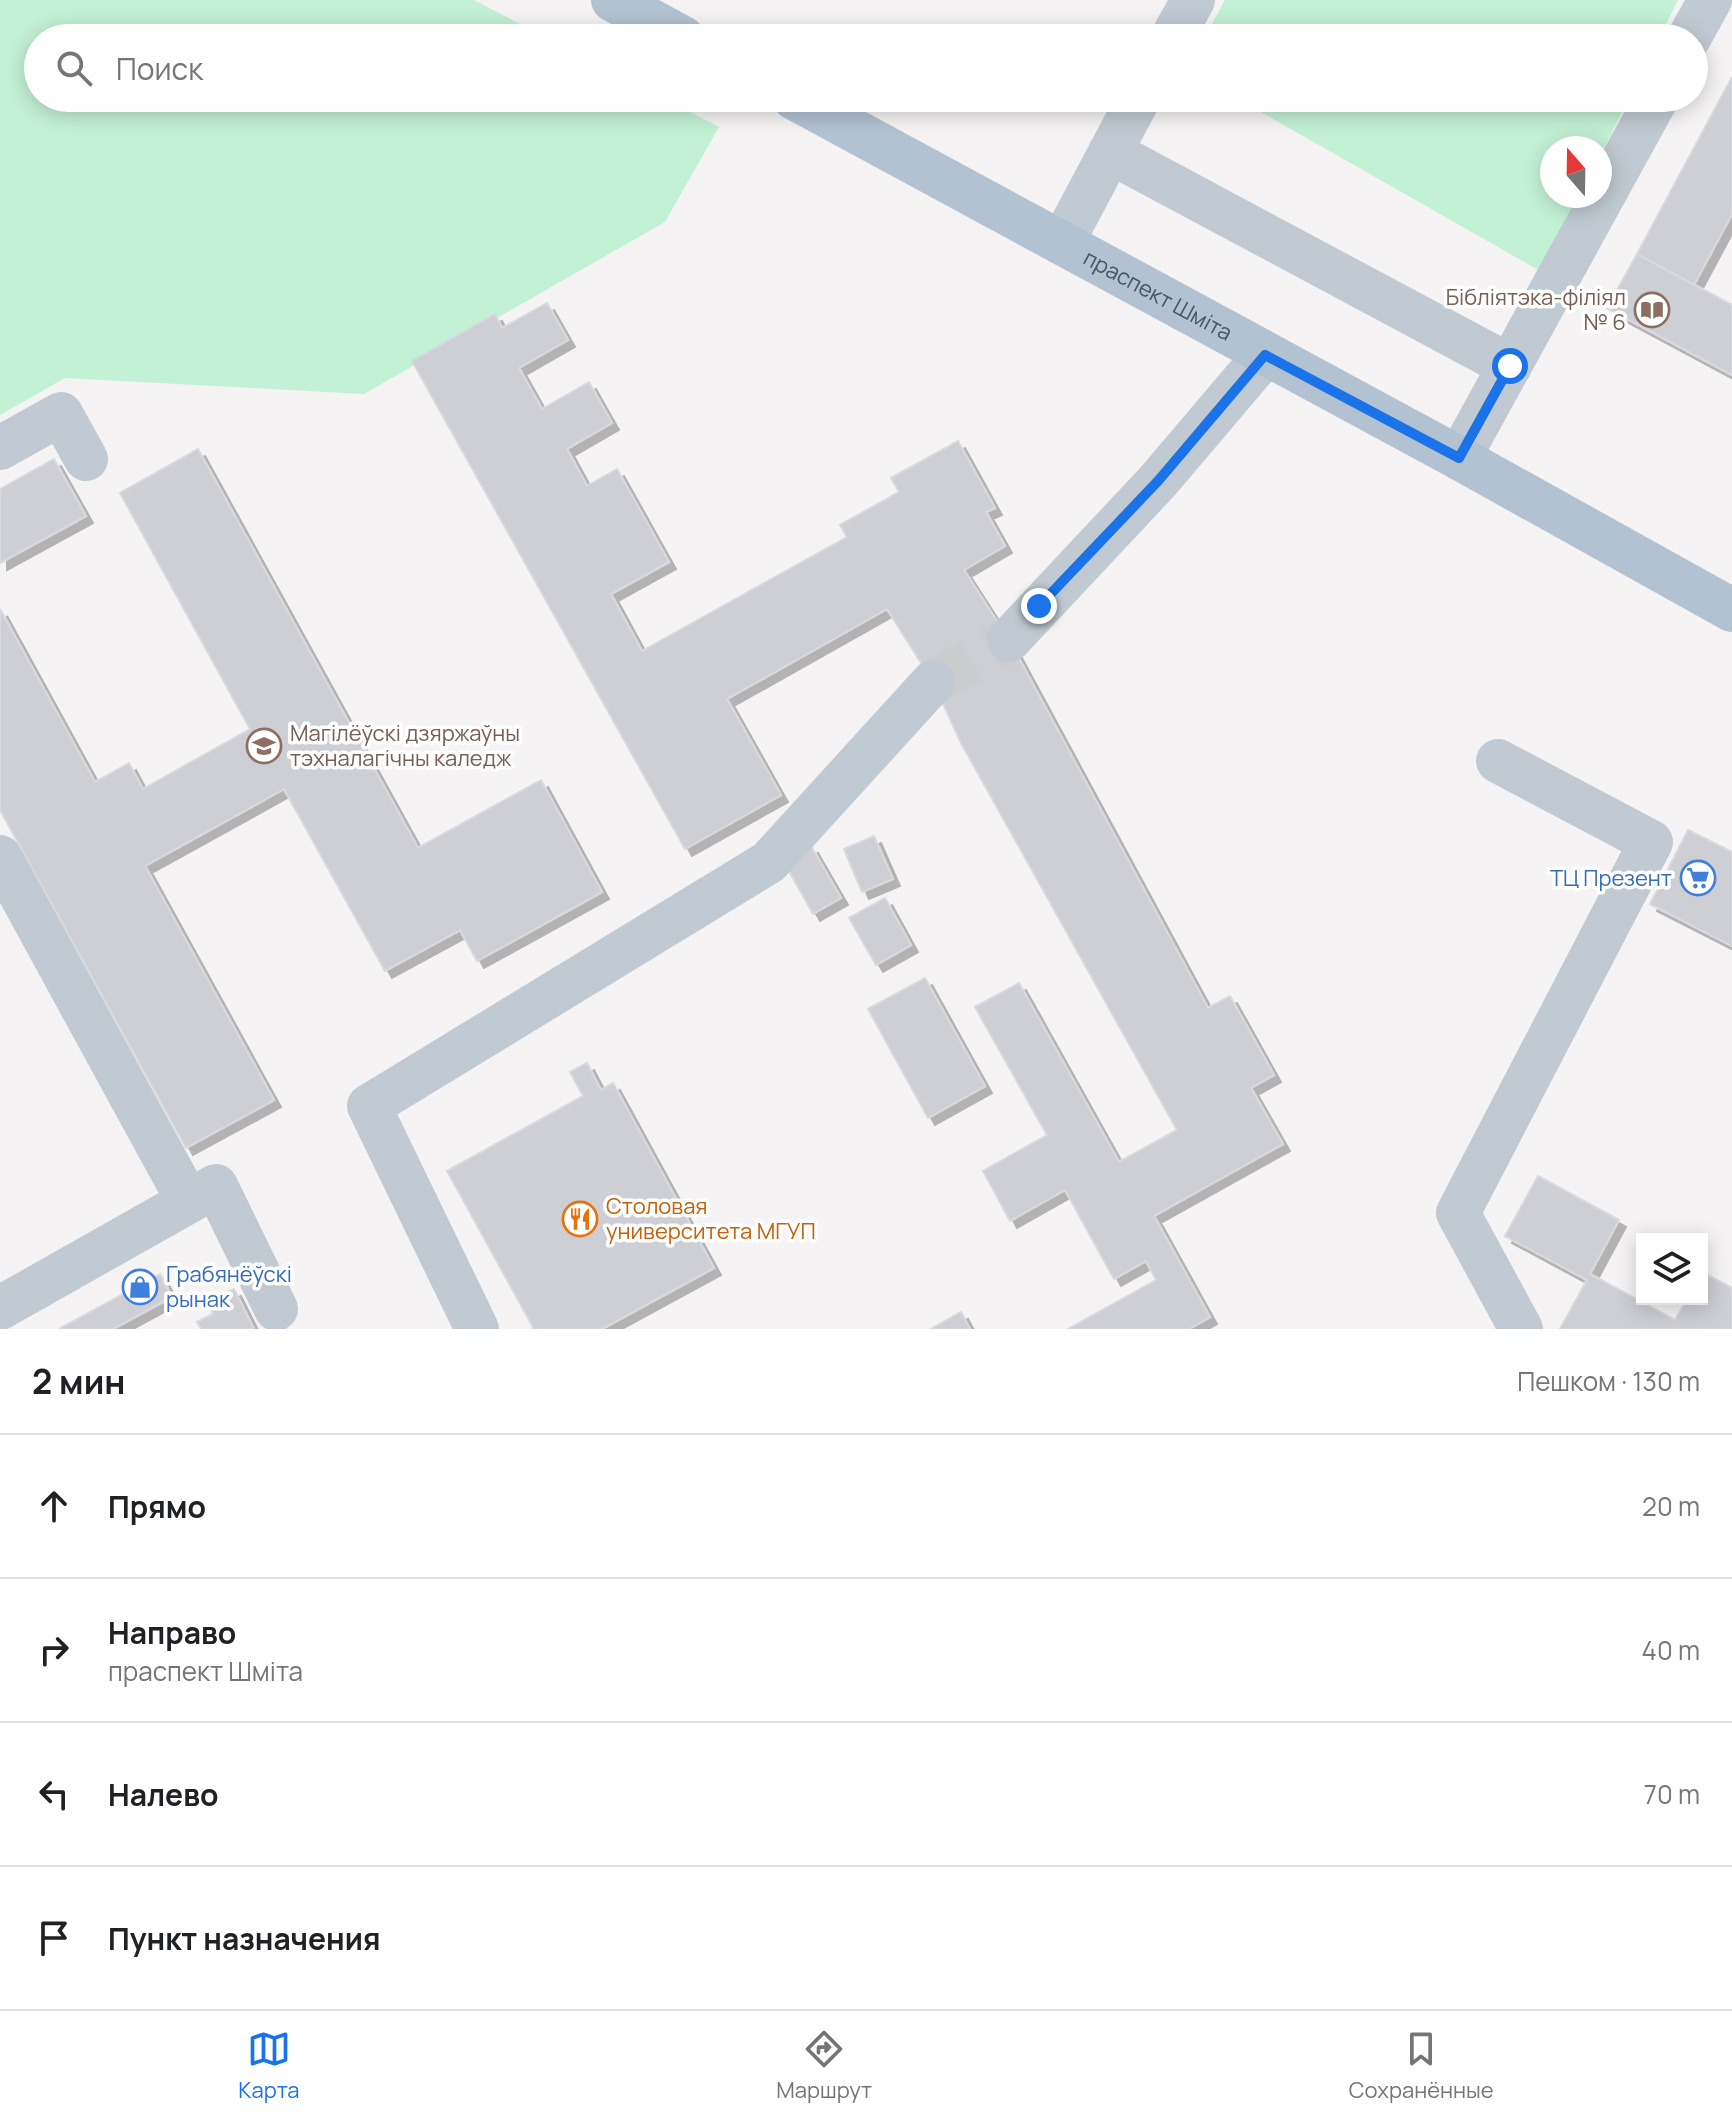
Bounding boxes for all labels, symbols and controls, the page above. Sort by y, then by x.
search box [24,24,1708,112]
icon: search [52,46,96,90]
text: Поиск [116,48,203,89]
north arrow [1540,136,1612,208]
street label: праспект Шміта [1078,243,1238,348]
place label: Бібліятэка-філіял № 6 [1446,282,1626,337]
library icon: Бібліятэка-філіял № 6 [1633,291,1671,329]
route start [1492,348,1528,384]
route end [1021,588,1057,624]
place label: Магілёўскі дзяржаўны тэхналагічны каледж [290,718,520,773]
school or university icon: Магілёўскі дзяржаўны тэхналагічны каледж [245,727,283,765]
supermarket icon: ТЦ Презент [1679,859,1717,897]
place label: ТЦ Презент [1550,863,1672,893]
place label: Столовая университета МГУП [606,1191,816,1246]
restaurant icon: Столовая университета МГУП [561,1200,599,1238]
map controls [1636,1233,1708,1305]
button: layers [1636,1233,1708,1305]
place label: Грабянёўскі рынак [166,1259,292,1314]
shop icon: Грабянёўскі рынак [121,1268,159,1306]
text: 2 мин [32,1358,126,1404]
text: Пешком · 130 m [1517,1363,1700,1399]
icon: ahead [32,1484,76,1528]
text: Прямо [108,1486,206,1527]
text: 20 m [1642,1488,1700,1524]
text: Направо [108,1612,236,1653]
icon: right [32,1628,76,1672]
text: 40 m [1642,1632,1700,1668]
text: праспект Шміта [108,1653,303,1689]
icon: left [32,1772,76,1816]
text: Налево [108,1774,218,1815]
text: 70 m [1644,1776,1700,1812]
icon: arrive [32,1916,76,1960]
text: Пункт назначения [108,1918,381,1959]
tab: Карта [238,2027,300,2105]
tab: Маршрут [776,2027,872,2105]
tab: Сохранённые [1349,2027,1494,2105]

